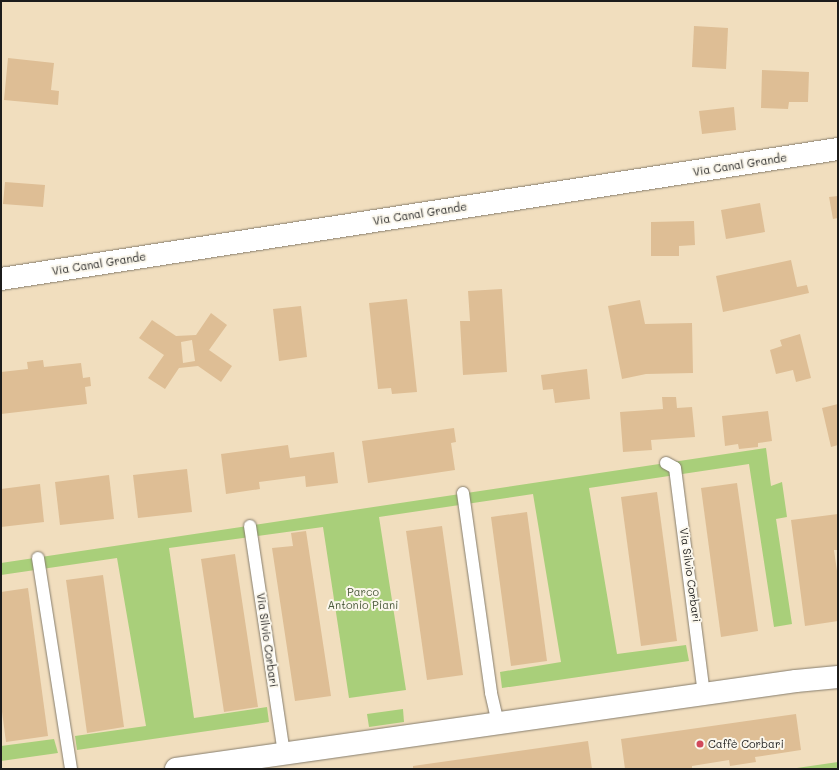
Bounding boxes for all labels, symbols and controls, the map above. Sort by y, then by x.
street label: Via Canal Grande [692,151,788,179]
street label: Via Canal Grande [372,200,468,228]
street label: Via Canal Grande [51,250,147,278]
street label: Via Silvio Corbari [677,527,703,623]
park label: Parco Antonio Piani [328,586,398,612]
street label: Via Silvio Corbari [254,592,280,688]
place label: Caffè Corbari [708,737,784,751]
marker: Caffè Corbari [695,739,705,749]

